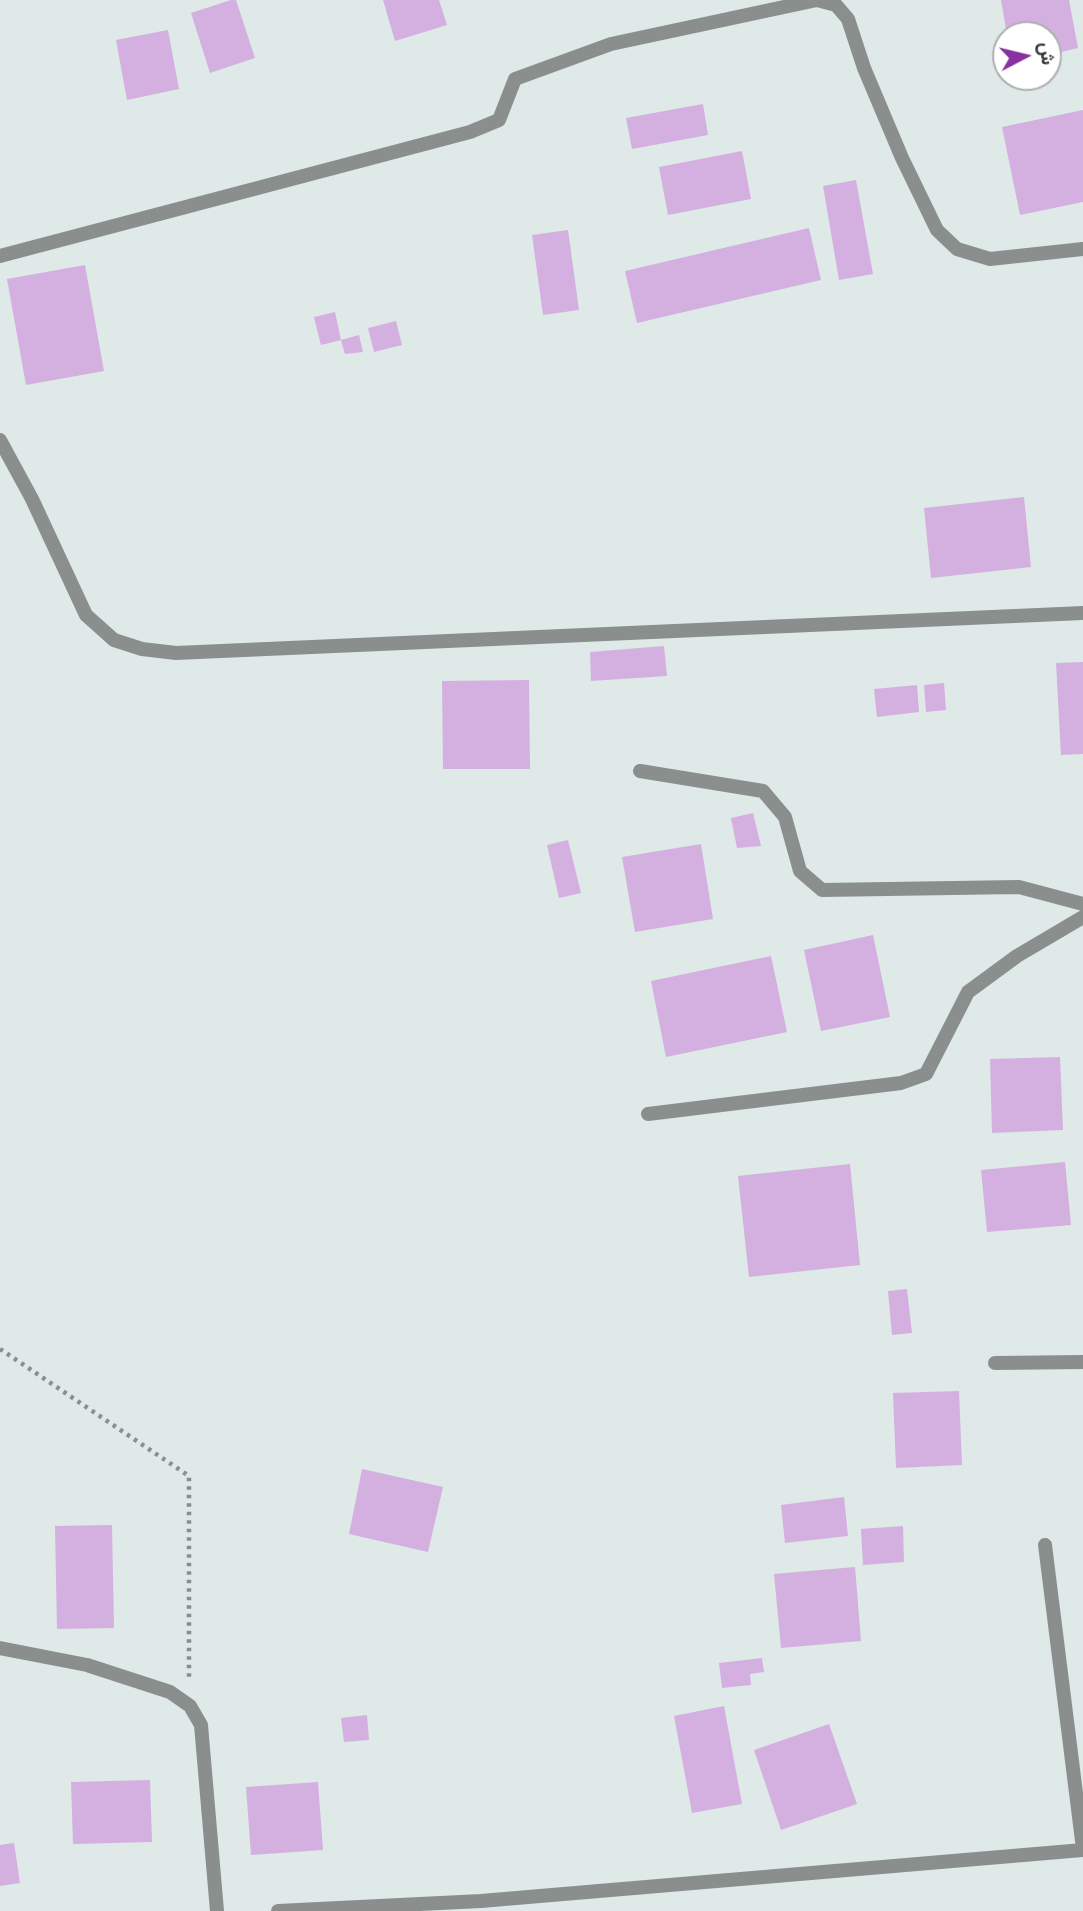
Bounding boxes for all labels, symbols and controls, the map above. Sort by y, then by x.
north arrow [992,21,1062,91]
text: ش [1032,41,1061,67]

